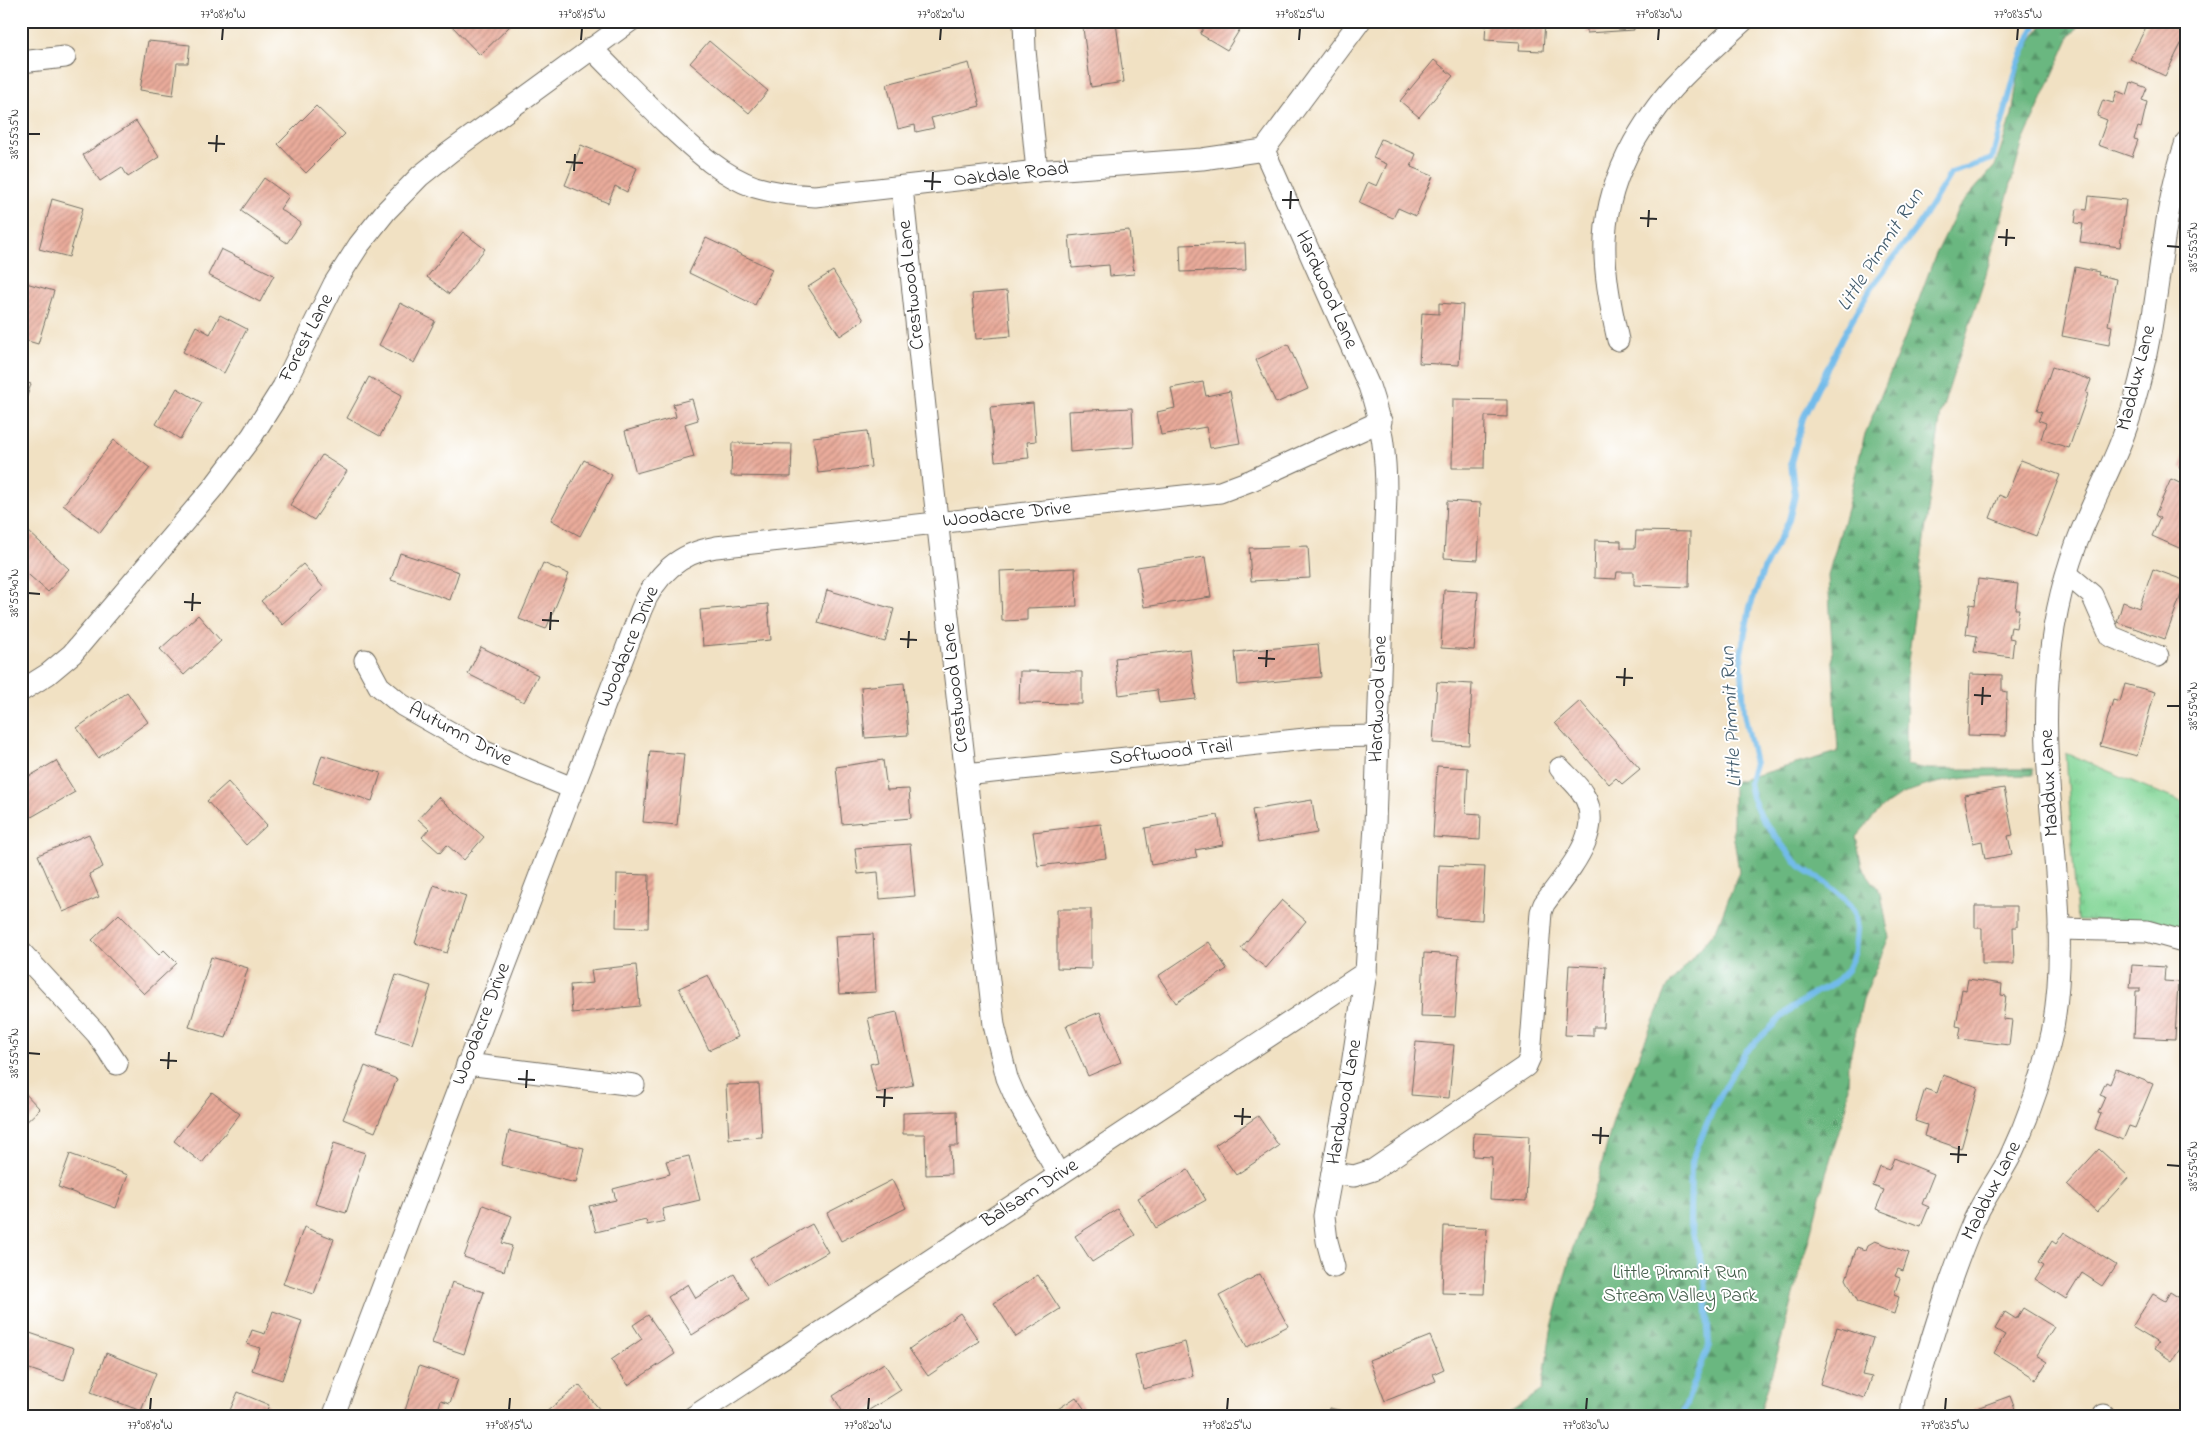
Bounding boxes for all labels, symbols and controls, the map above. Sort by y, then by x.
text: 77°08'10"W [200,6,246,24]
text: 77°08'15"W [559,6,605,24]
text: 77°08'20"W [917,6,965,24]
text: 77°08'25"W [1276,6,1324,24]
text: 77°08'30"W [1636,6,1682,24]
text: 77°08'35"W [1994,6,2042,24]
text: 38°55'35"N [6,109,24,159]
street label: Oakdale Road [952,155,1070,195]
water label: Little Pimmit Run [1830,182,1932,317]
street label: Crestwood Lane [891,219,933,351]
text: 38°55'35"N [2185,222,2203,272]
street label: Hardwood Lane [1287,226,1365,354]
street label: Forest Lane [272,289,342,388]
street label: Maddux Lane [2110,322,2164,434]
street label: Woodacre Drive [941,494,1073,536]
text: 38°55'40"N [6,569,24,617]
street label: Woodacre Drive [590,582,668,712]
street label: Crestwood Lane [935,622,977,754]
street label: Hardwood Lane [1362,635,1396,763]
water label: Little Pimmit Run [1713,645,1751,788]
text: 38°55'40"N [2185,682,2203,730]
street label: Autumn Drive [403,695,517,775]
street label: Maddux Lane [2033,728,2067,838]
street label: Softwood Trail [1108,732,1234,774]
street label: Woodacre Drive [445,958,519,1089]
text: 38°55'45"N [6,1028,24,1078]
street label: Hardwood Lane [1320,1037,1370,1167]
street label: Maddux Lane [1955,1136,2029,1246]
text: 38°55'45"N [2185,1141,2203,1191]
street label: Balsam Drive [975,1152,1084,1237]
park label: Little Pimmit Run Stream Valley Park [1603,1259,1757,1311]
text: 77°08'10"W [127,1417,173,1435]
text: 77°08'15"W [486,1417,532,1435]
text: 77°08'20"W [844,1417,892,1435]
text: 77°08'25"W [1203,1417,1251,1435]
text: 77°08'30"W [1563,1417,1609,1435]
text: 77°08'35"W [1921,1417,1969,1435]

